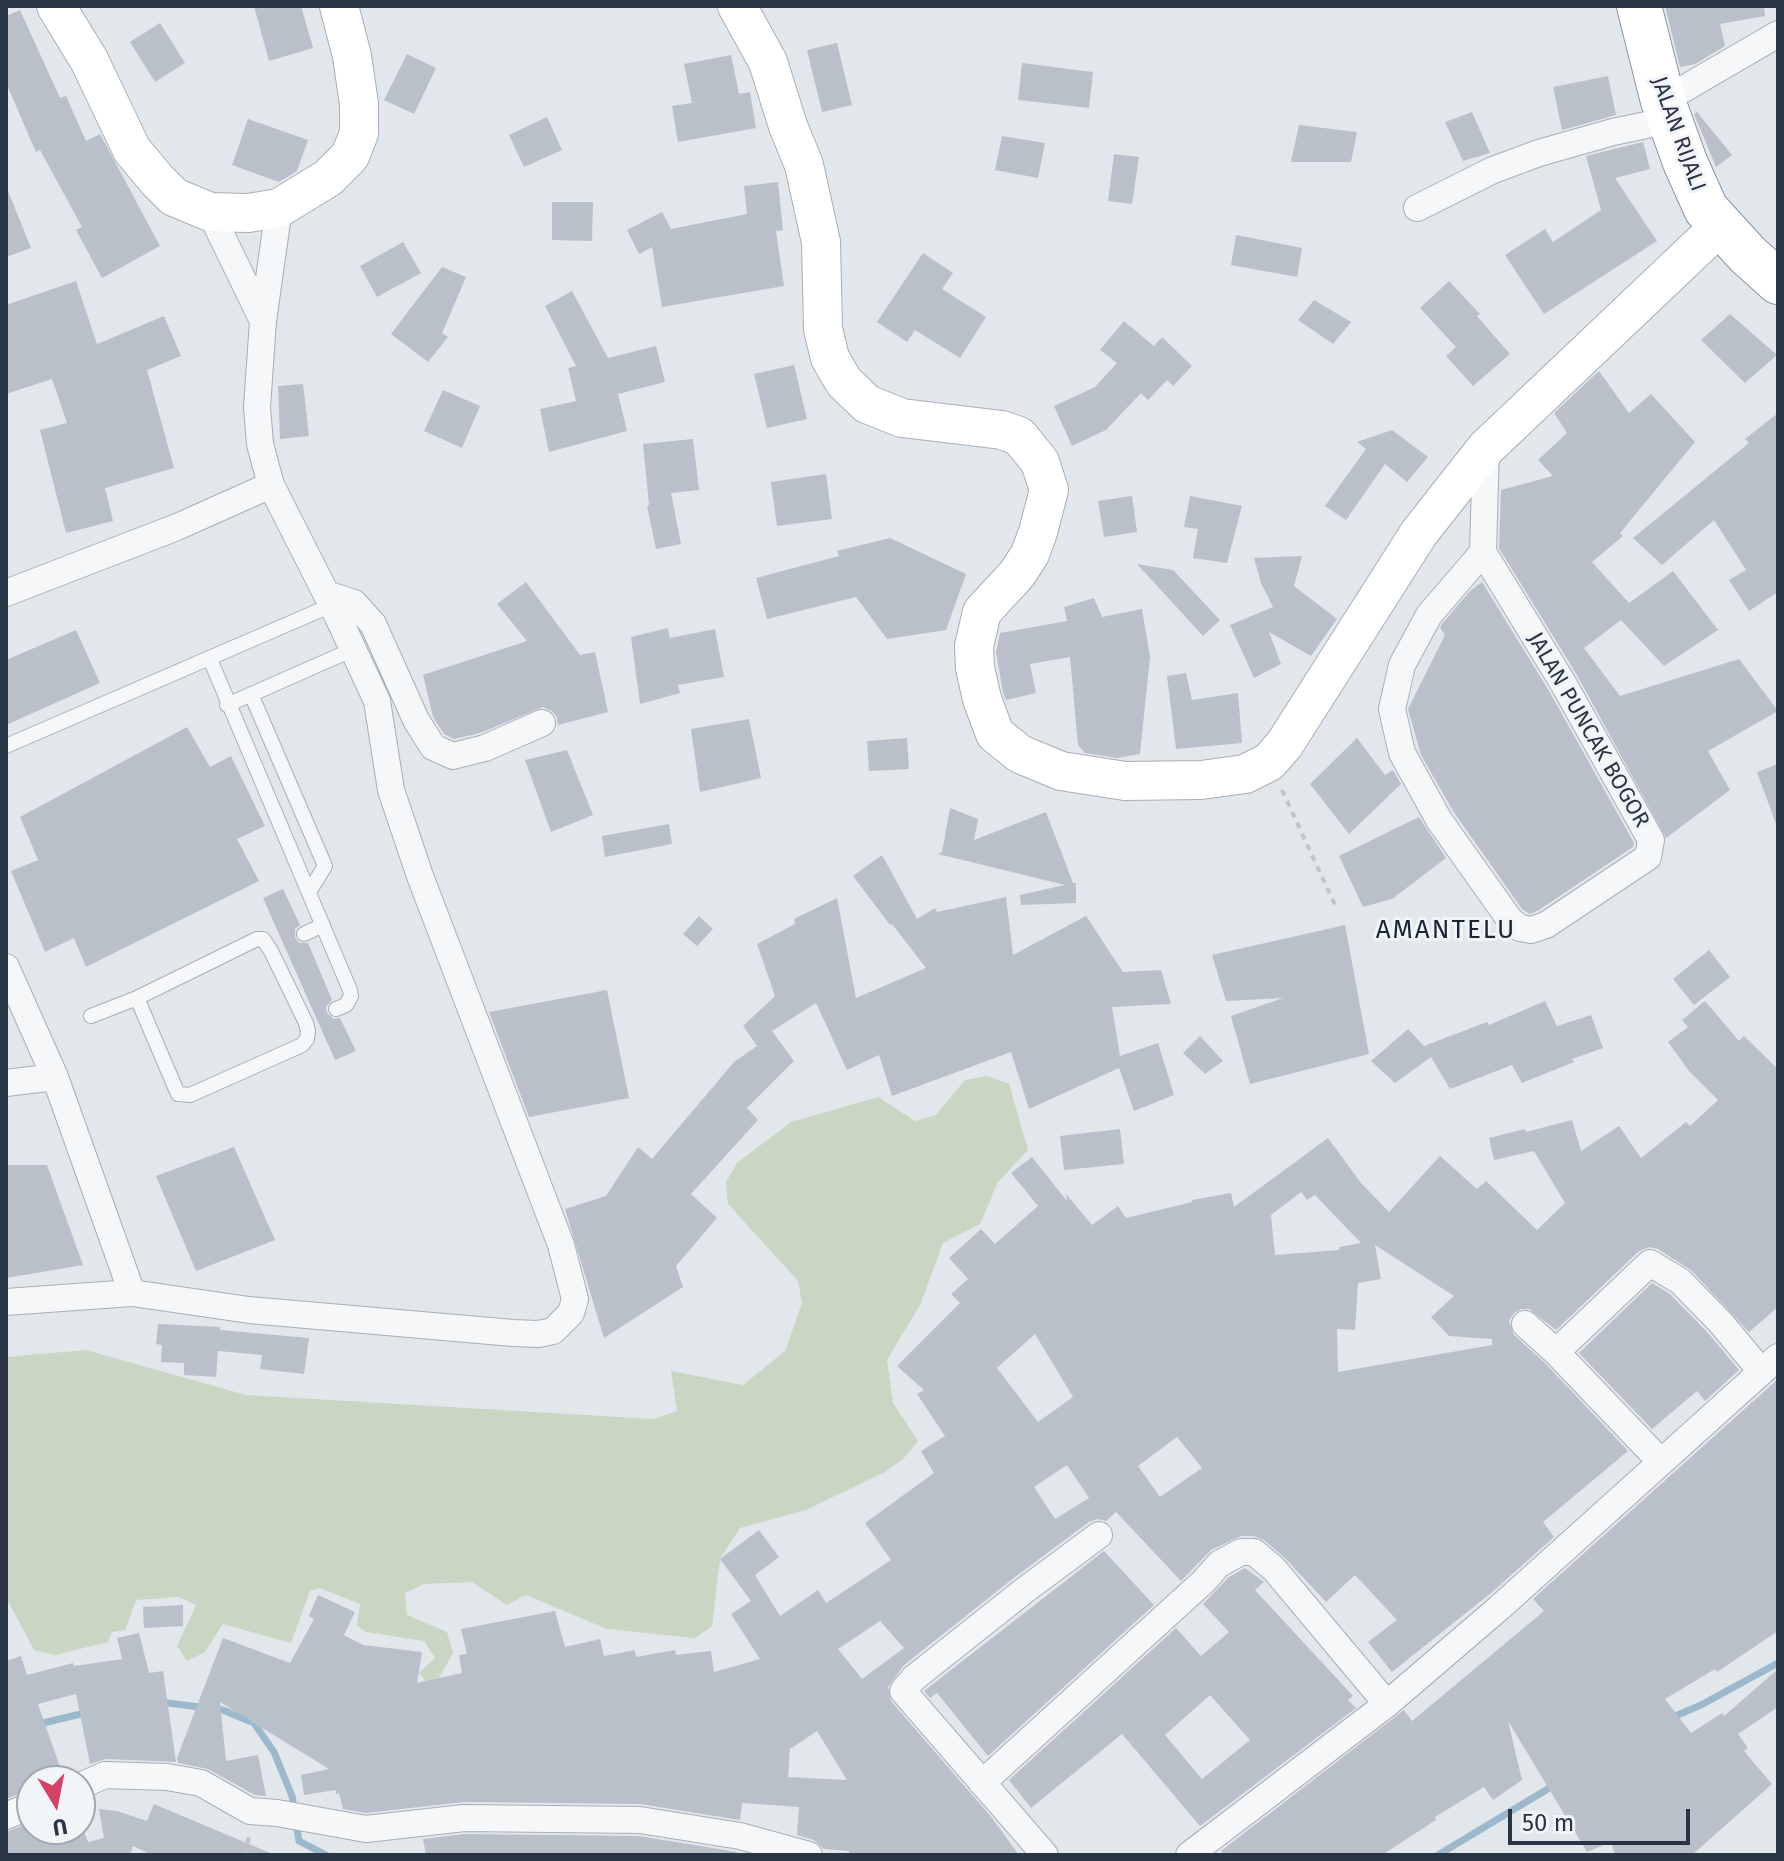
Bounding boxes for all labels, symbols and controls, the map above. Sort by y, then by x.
street label: JALAN RIJALI [1645,73,1711,195]
street label: JALAN PUNCAK BOGOR [1521,628,1655,832]
district label: AMANTELU [1376,915,1516,947]
north arrow [16,1765,96,1845]
scale bar [1512,1793,1694,1843]
text: 50 m [1522,1809,1574,1837]
text: U [51,1813,69,1842]

